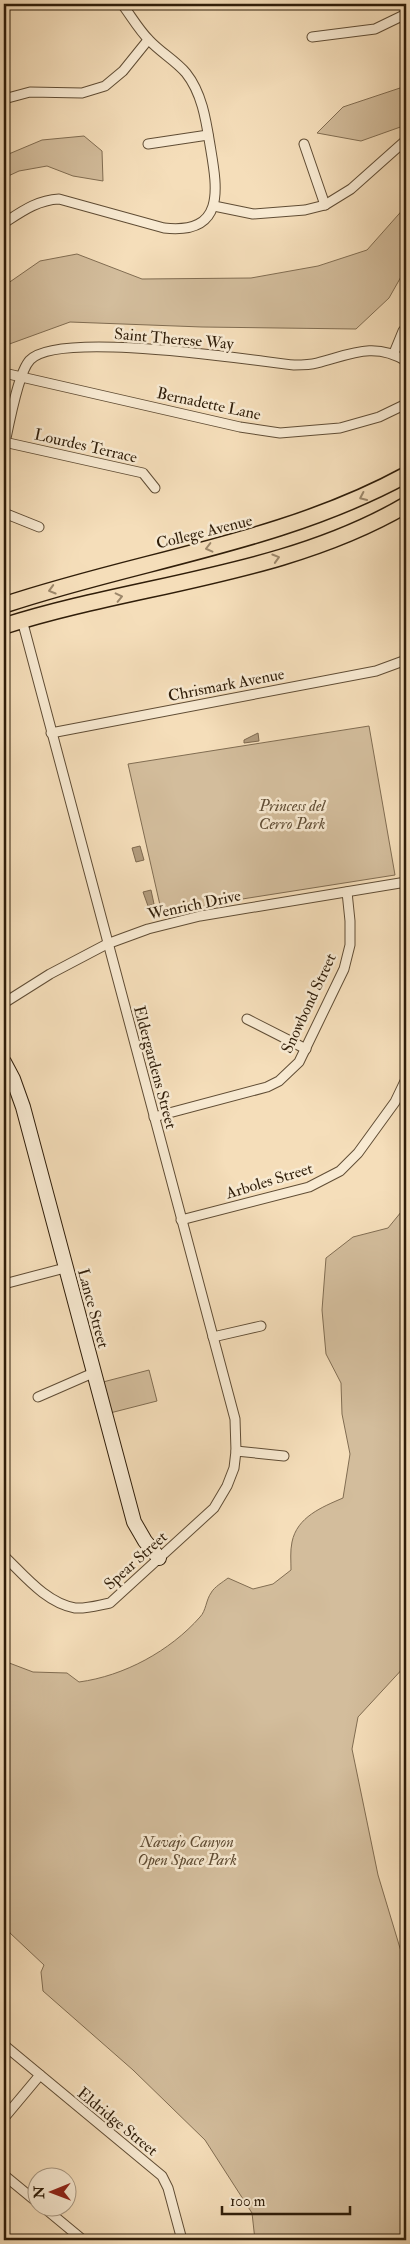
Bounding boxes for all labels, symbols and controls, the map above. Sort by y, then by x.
street label: Saint Therese Way [113,324,235,354]
street label: Bernadette Lane [155,383,263,425]
street label: Lourdes Terrace [32,424,140,468]
one-way arrow [359,490,368,501]
street label: College Avenue [154,510,255,554]
one-way arrow [204,542,213,553]
one-way arrow [272,553,280,563]
one-way arrow [48,585,57,595]
one-way arrow [114,592,123,603]
street label: Chrismark Avenue [166,664,286,706]
park label: Princess del Cerro Park [258,796,326,834]
street label: Wenrich Drive [145,885,243,925]
street label: Snowbond Street [277,950,341,1057]
street label: Eldergardens Street [129,1004,181,1131]
street label: Arboles Street [222,1158,315,1204]
street label: Lance Street [73,1266,113,1350]
street label: Spear Street [100,1527,172,1595]
park label: Navajo Canyon Open Space Park [137,1832,237,1870]
street label: Eldridge Street [73,2083,162,2160]
north arrow [28,2166,78,2216]
scale bar [222,2184,350,2216]
text: N [31,2185,48,2200]
text: 100 m [230,2192,266,2211]

